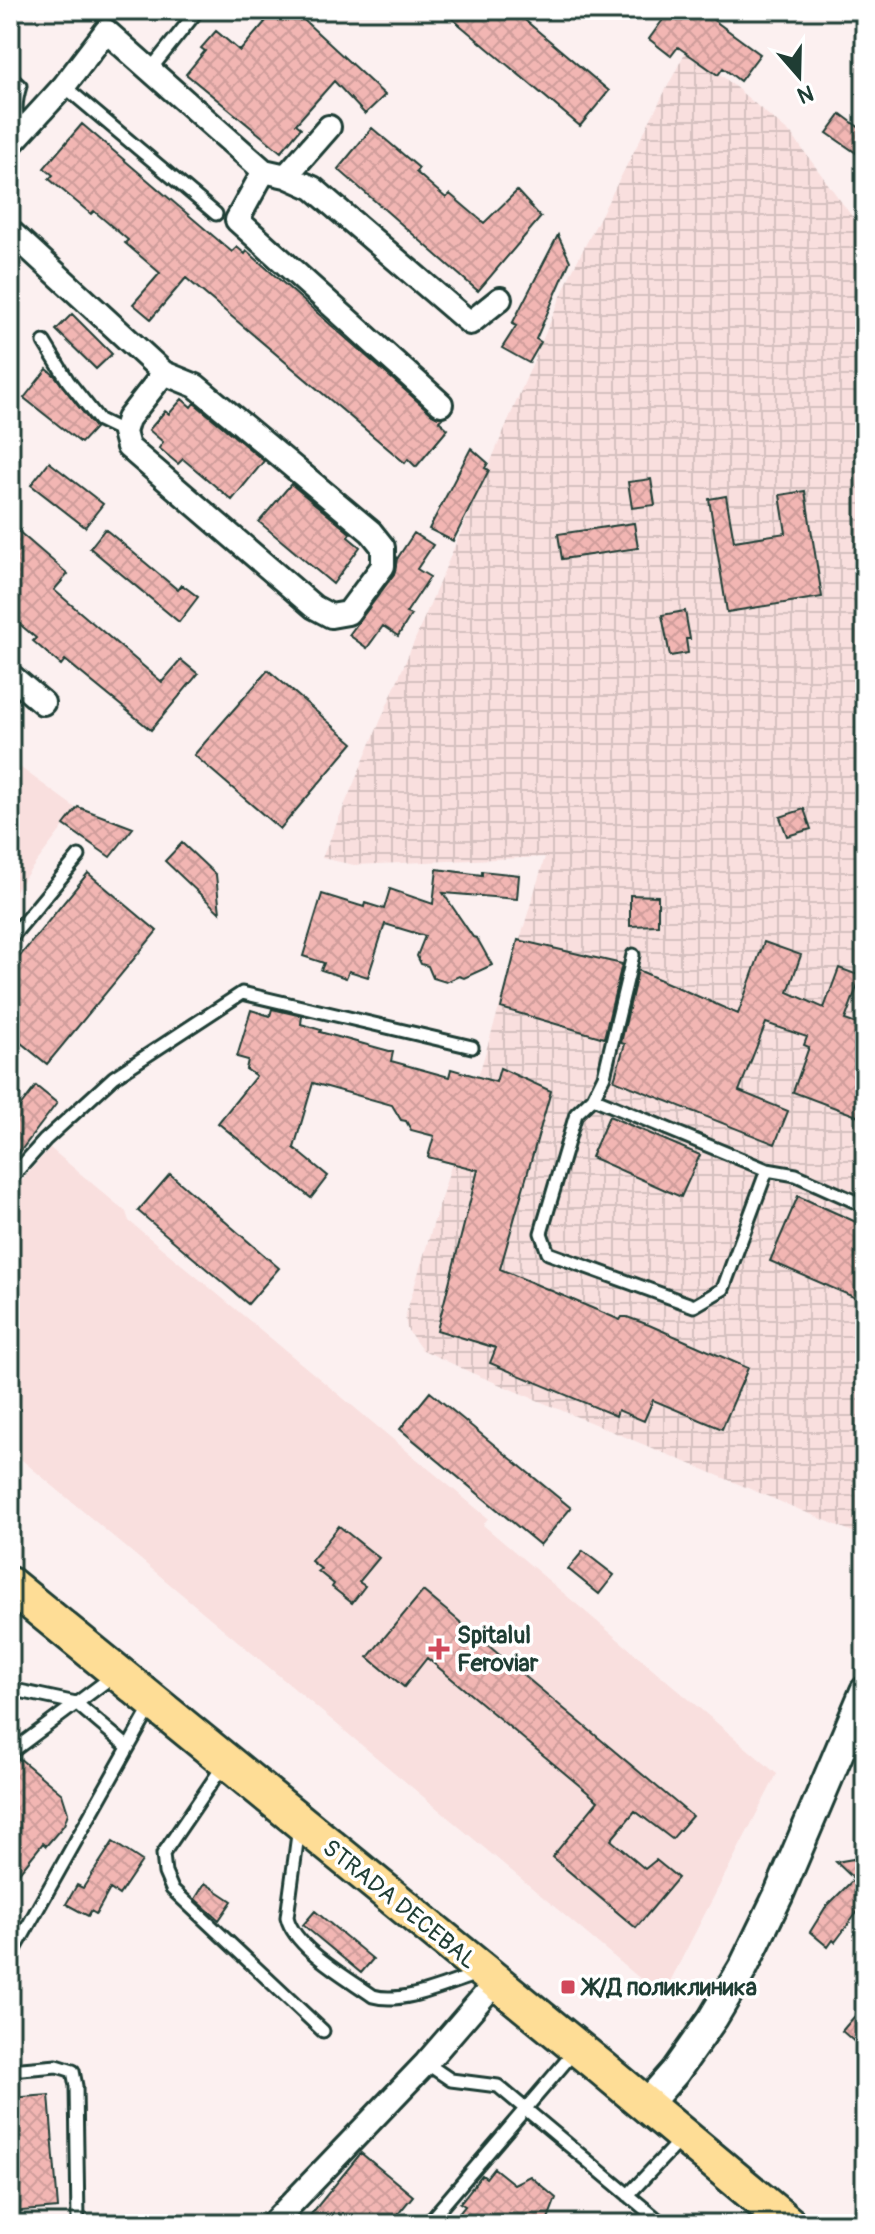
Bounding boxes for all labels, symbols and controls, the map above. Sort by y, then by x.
north arrow [759,36,839,116]
text: N [794,78,817,110]
place label: Spitalul Feroviar [457,1621,539,1678]
marker: Spitalul Feroviar [428,1638,450,1660]
street label: STRADA DECEBAL [317,1833,483,1975]
place label: Ж/Д поликлиника [580,1973,757,2002]
marker: Ж/Д поликлиника [559,1978,577,1996]

